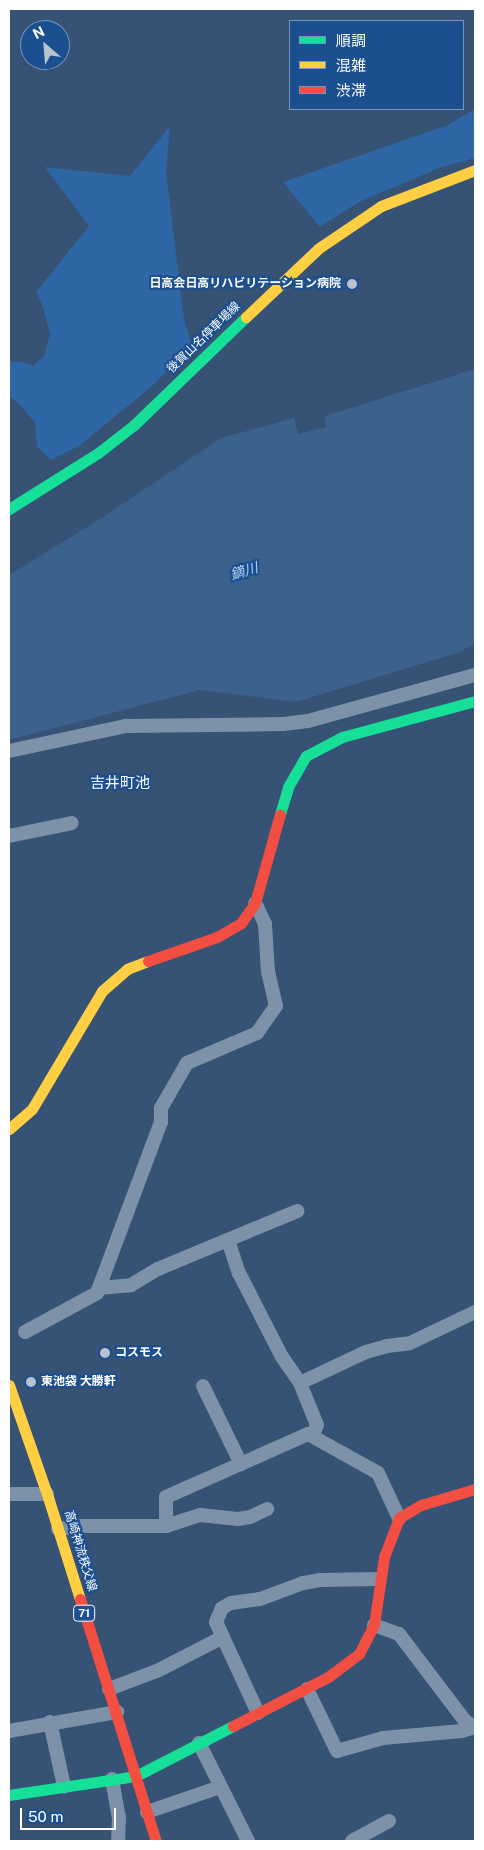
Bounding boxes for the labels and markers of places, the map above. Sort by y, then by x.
place label: 日高会日高リハビリテーション病院 [149,277,341,291]
marker: 日高会日高リハビリテーション病院 [345,277,359,291]
place label: コスモス [115,1346,163,1360]
marker: コスモス [99,1347,111,1359]
place label: 東池袋 大勝軒 [41,1375,116,1389]
marker: 東池袋 大勝軒 [25,1376,37,1388]

